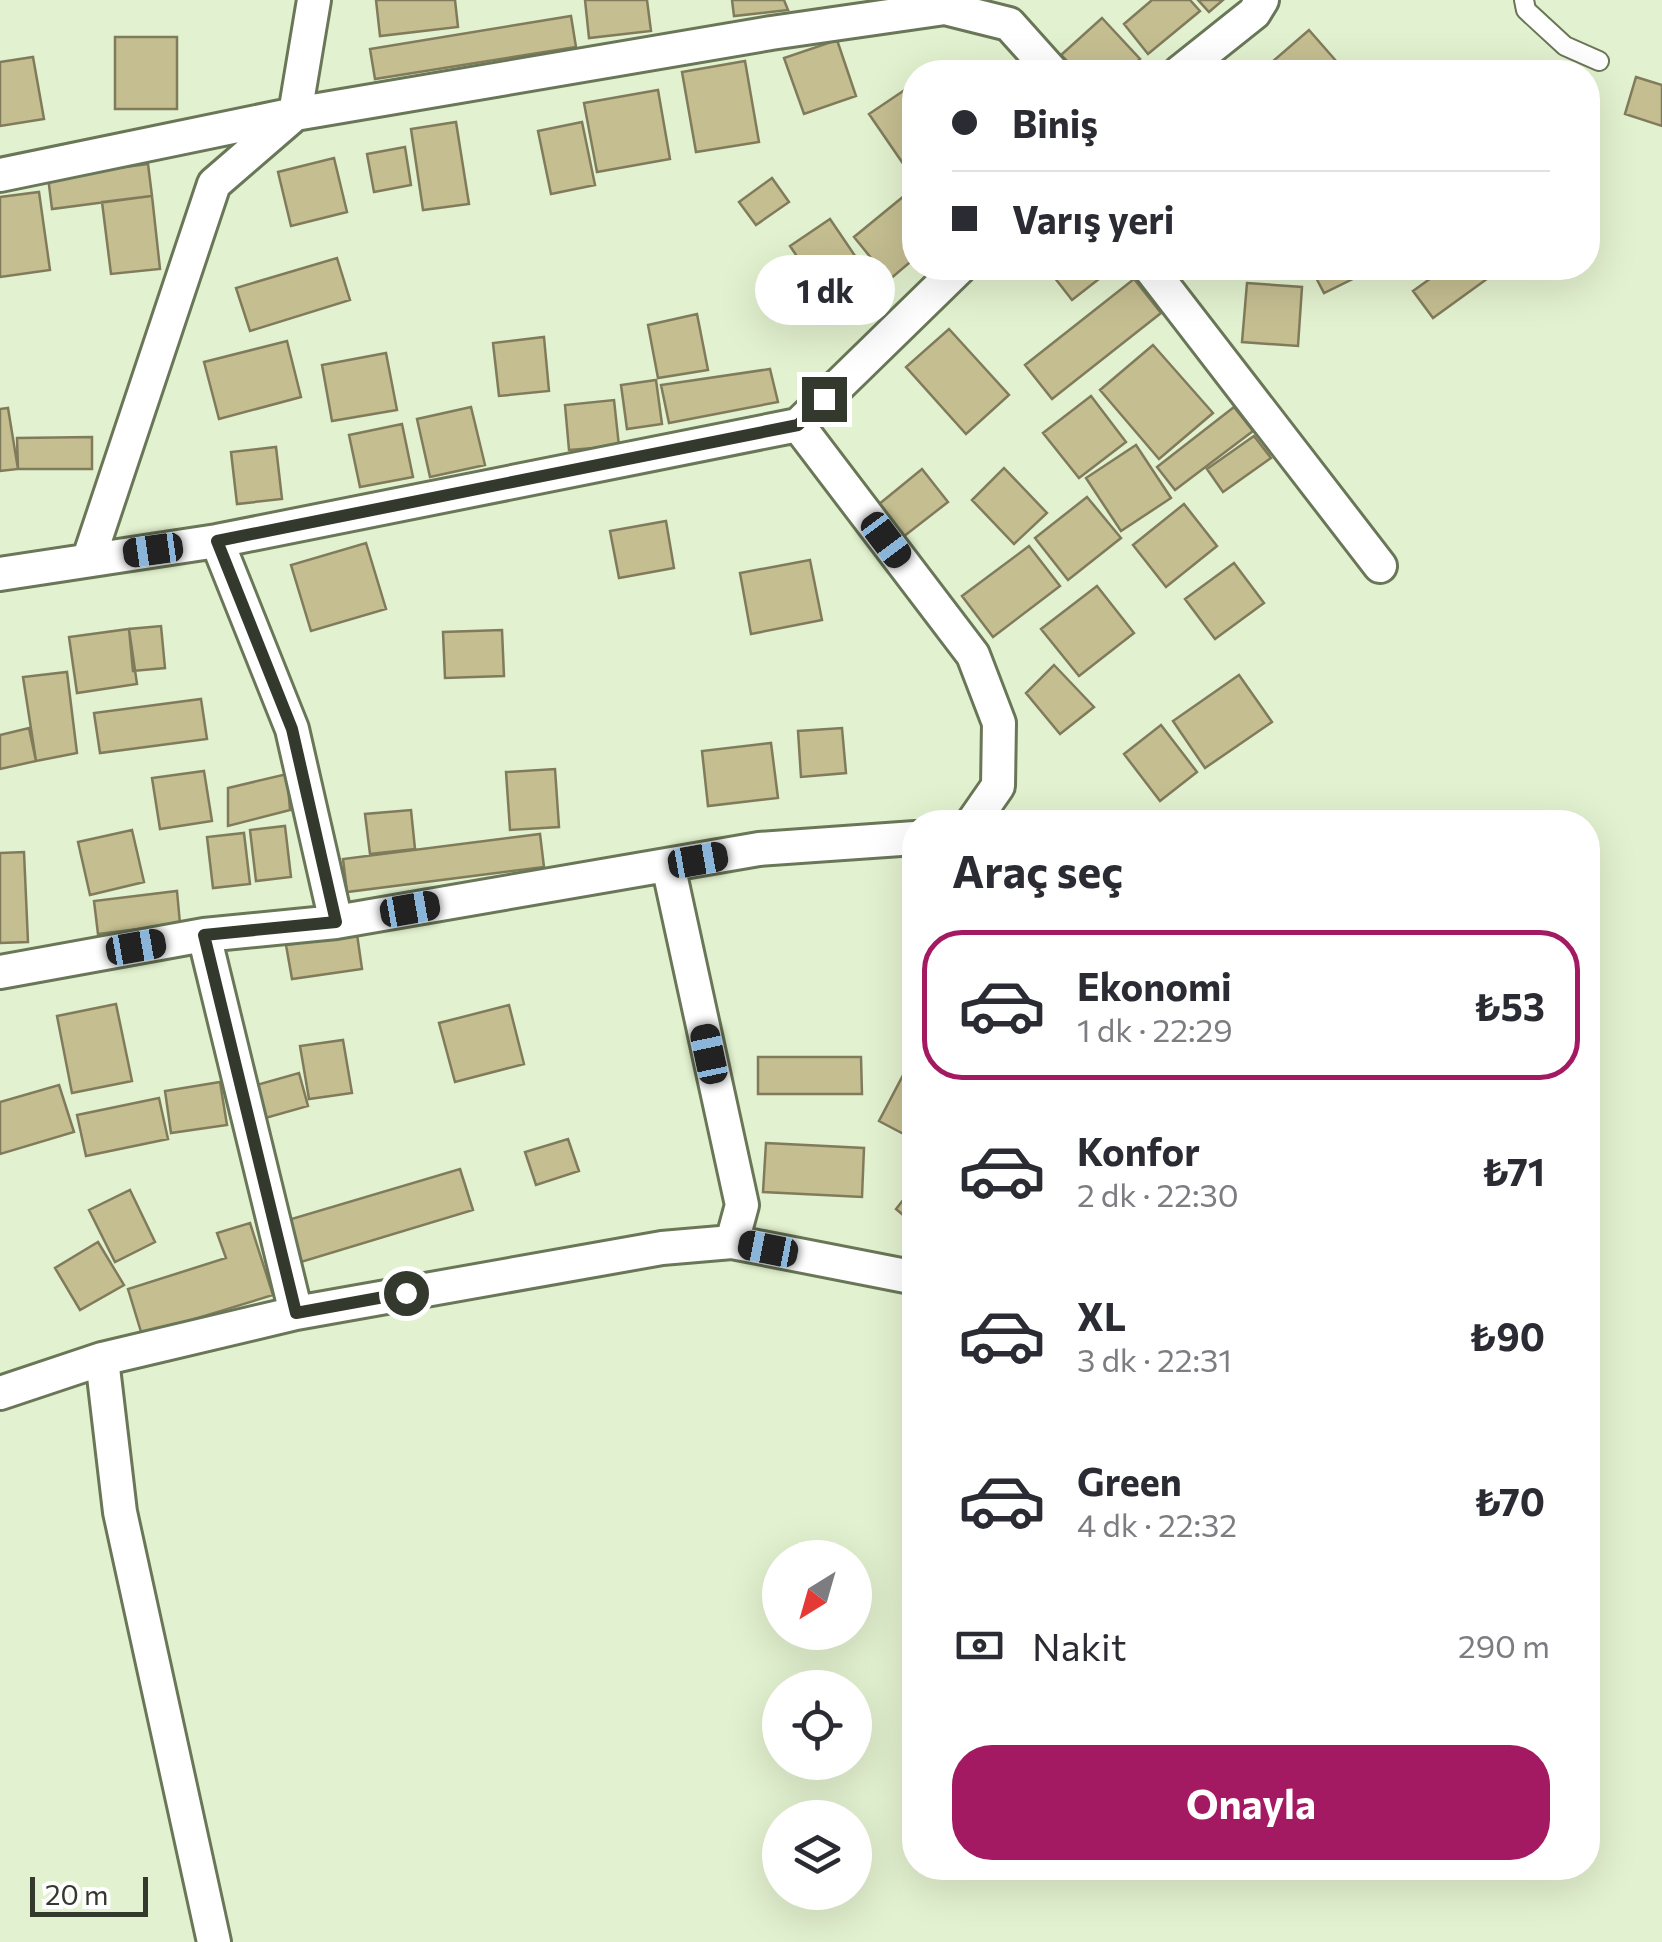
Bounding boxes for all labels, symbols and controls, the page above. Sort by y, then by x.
text: Biniş [1012,99,1098,146]
text: Varış yeri [1012,195,1174,242]
callout: 1 dk [754,254,894,324]
text: 1 dk [796,270,854,310]
route end [802,377,847,422]
car [856,507,916,573]
car [121,531,185,569]
car [666,840,730,880]
text: Araç seç [952,842,1123,897]
car [378,889,442,929]
car [104,927,168,967]
icon: car [957,960,1047,1050]
text: Ekonomi [1077,962,1232,1009]
text: ₺53 [1474,982,1545,1029]
text: 1 dk · 22:29 [1077,1009,1233,1049]
car [688,1022,730,1086]
icon: car [957,1125,1047,1215]
text: Konfor [1077,1127,1200,1174]
text: ₺71 [1482,1147,1545,1194]
text: 2 dk · 22:30 [1077,1174,1239,1214]
car [736,1229,800,1269]
route start [384,1271,429,1316]
icon: car [957,1290,1047,1380]
text: XL [1077,1292,1126,1339]
text: ₺90 [1469,1312,1545,1359]
text: 3 dk · 22:31 [1077,1339,1232,1379]
icon: car [957,1455,1047,1545]
text: Green [1077,1457,1182,1504]
text: ₺70 [1474,1477,1545,1524]
text: 4 dk · 22:32 [1077,1504,1237,1544]
north arrow [762,1540,872,1650]
map controls [762,1540,872,1910]
icon: cash [952,1618,1007,1673]
text: Nakit [1032,1622,1126,1669]
text: 290 m [1458,1625,1550,1665]
button: locate [762,1670,872,1780]
button: Onayla [952,1745,1550,1860]
button: layers [762,1800,872,1910]
scale bar [30,1872,148,1916]
text: 20 m [45,1877,109,1911]

